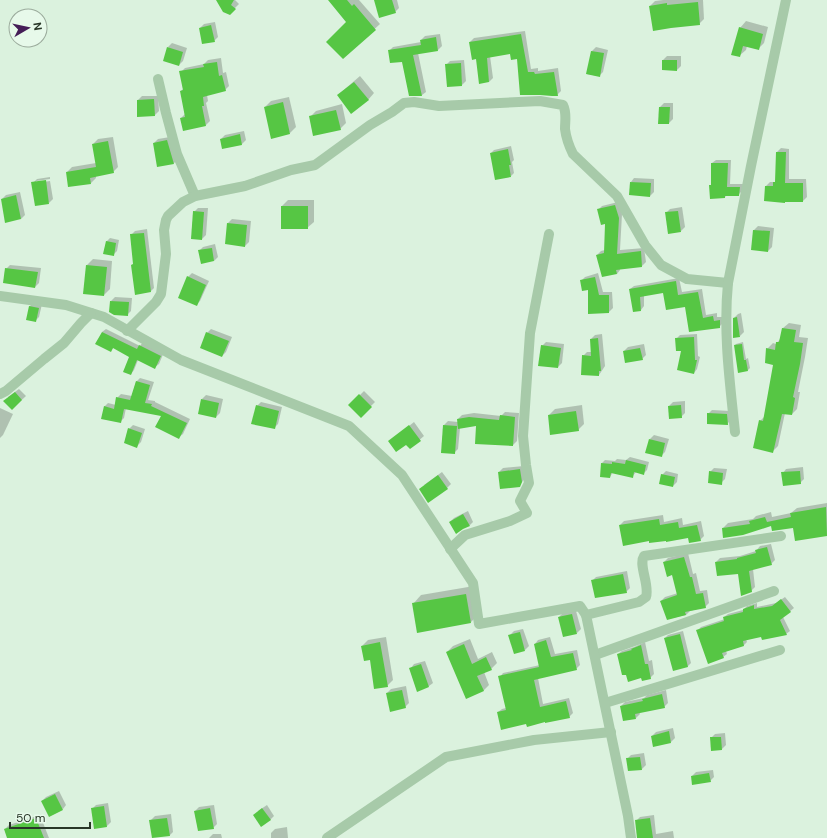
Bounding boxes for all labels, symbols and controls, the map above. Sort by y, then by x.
north arrow [8,8,48,48]
text: N [30,21,45,31]
scale bar [10,804,90,830]
text: 50 m [16,810,45,826]

